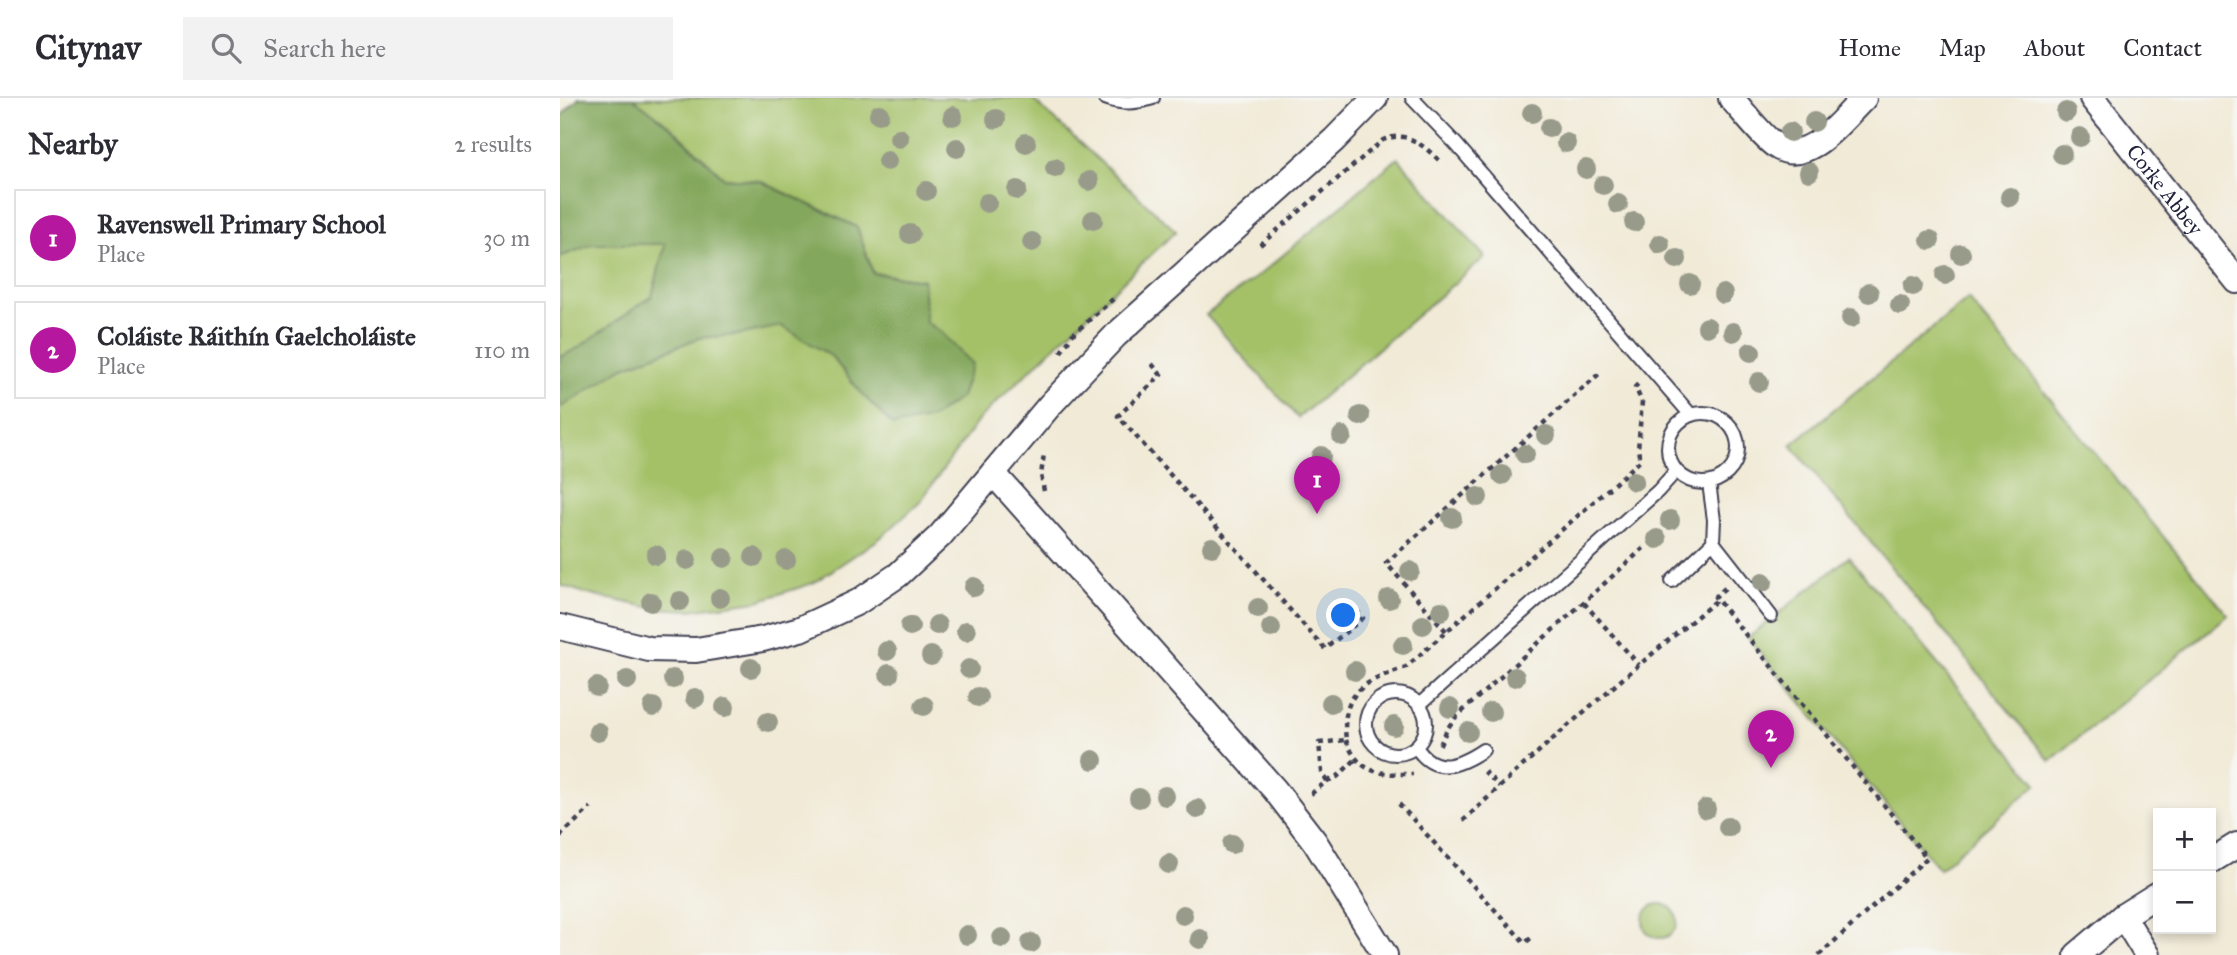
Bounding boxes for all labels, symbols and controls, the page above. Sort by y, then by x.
search box [183,17,673,80]
text: Citynav [35,28,141,68]
icon: search [207,29,245,67]
text: Search here [263,32,386,64]
text: Home [1838,33,1901,63]
text: Map [1939,33,1986,63]
text: About [2024,33,2085,63]
text: Contact [2123,33,2202,63]
text: Nearby [28,126,118,162]
text: 2 results [454,130,532,158]
street label: Corke Abbey [2121,139,2209,241]
text: Ravenswell Primary School [97,208,386,240]
text: 1 [48,224,58,252]
text: 30 m [483,224,530,252]
text: Place [97,240,145,268]
text: Coláiste Ráithín Gaelcholáiste [97,320,416,352]
text: 2 [47,336,59,364]
text: 110 m [474,336,530,364]
text: Place [97,352,145,380]
pin: 1 [1294,456,1340,514]
your location [1326,598,1360,632]
pin: 2 [1748,710,1794,768]
map controls [2153,808,2216,934]
button: + [2153,808,2216,871]
button: − [2153,871,2216,934]

